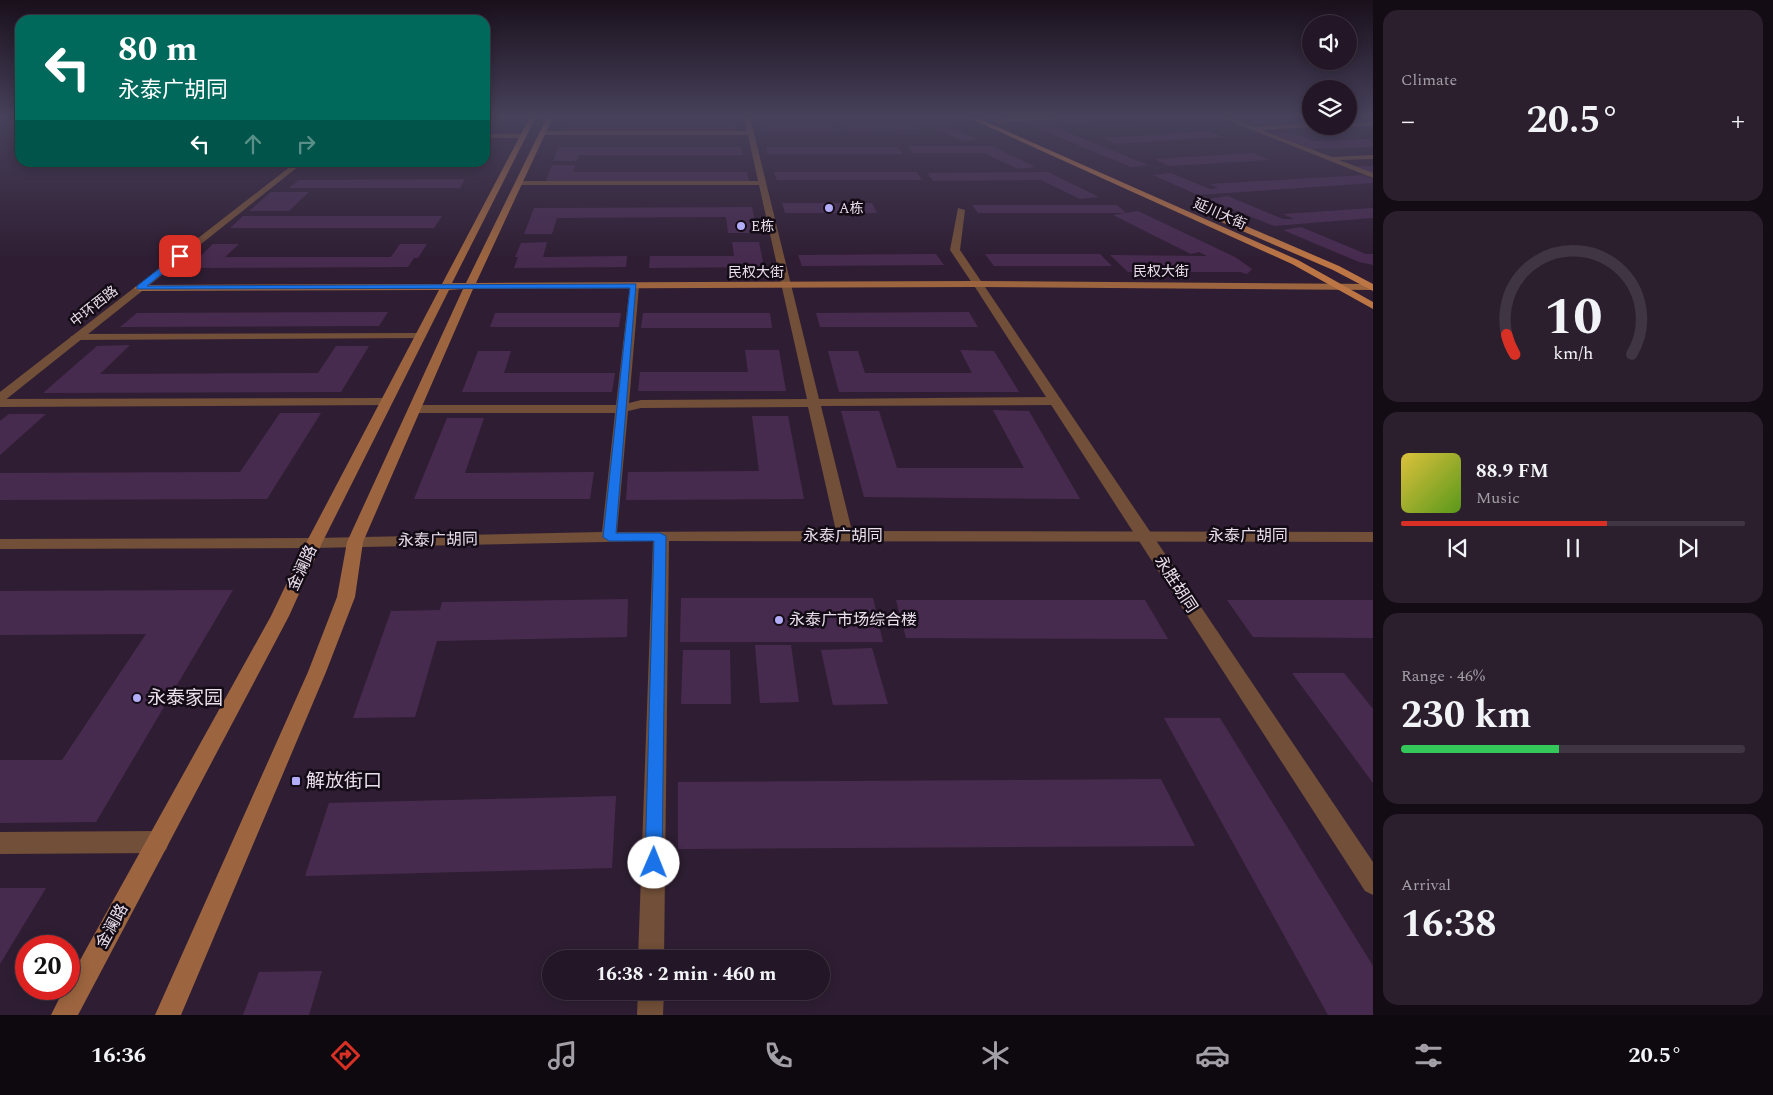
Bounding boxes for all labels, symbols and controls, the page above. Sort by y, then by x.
map controls [1302,15,1357,135]
button: sound [1302,15,1357,70]
text: 80 m [118,23,198,76]
icon: left [35,35,100,100]
text: Climate [1401,68,1457,92]
text: 永泰广胡同 [118,74,228,107]
button: layers [1302,80,1357,135]
text: 20.5° [1526,92,1620,150]
text: − [1401,100,1415,143]
text: + [1731,100,1745,143]
icon: left [186,130,214,158]
icon: ahead [239,130,267,158]
icon: right [292,130,320,158]
street label: 延川大街 [1190,193,1250,235]
place label: A栋 [839,198,864,219]
marker: A栋 [823,202,835,214]
place label: E栋 [751,216,774,237]
marker: E栋 [735,220,747,232]
pin [159,235,201,277]
icon: arrive [166,242,194,270]
street label: 民权大街 [1133,261,1189,282]
street label: 民权大街 [728,262,784,283]
text: 10 [1544,278,1602,357]
street label: 中环西路 [65,280,123,332]
text: km/h [1553,340,1593,367]
text: 88.9 FM [1476,457,1549,486]
text: Music [1476,486,1520,510]
street label: 永泰广胡同 [803,524,883,548]
street label: 永泰广胡同 [1208,524,1288,548]
street label: 永泰广胡同 [398,527,478,553]
icon: previous [1444,534,1472,562]
icon: pause [1559,534,1587,562]
icon: next [1674,534,1702,562]
street label: 金澜路 [281,541,323,595]
street label: 永胜胡同 [1149,551,1203,617]
place label: 永泰广市场综合楼 [789,608,917,632]
marker: 永泰广市场综合楼 [773,614,785,626]
text: Range · 46% [1401,664,1485,688]
place label: 永泰家园 [147,684,223,713]
text: 230 km [1401,687,1532,745]
marker: 永泰家园 [131,692,143,704]
place label: 解放街口 [306,767,382,796]
marker: 解放街口 [290,775,302,787]
position arrow [627,836,679,888]
text: Arrival [1401,873,1451,897]
text: 16:38 [1401,896,1496,954]
street label: 金澜路 [90,899,134,953]
speed limit sign: 20 [15,935,80,1000]
text: 16:38 · 2 min · 460 m [596,960,776,989]
icon: directions [328,1038,363,1073]
icon: music [545,1038,580,1073]
icon: phone [761,1038,796,1073]
icon: climate [978,1038,1013,1073]
icon: car [1195,1038,1230,1073]
icon: filters [1411,1038,1446,1073]
text: 16:36 [91,1039,146,1072]
text: 20.5° [1628,1039,1682,1072]

